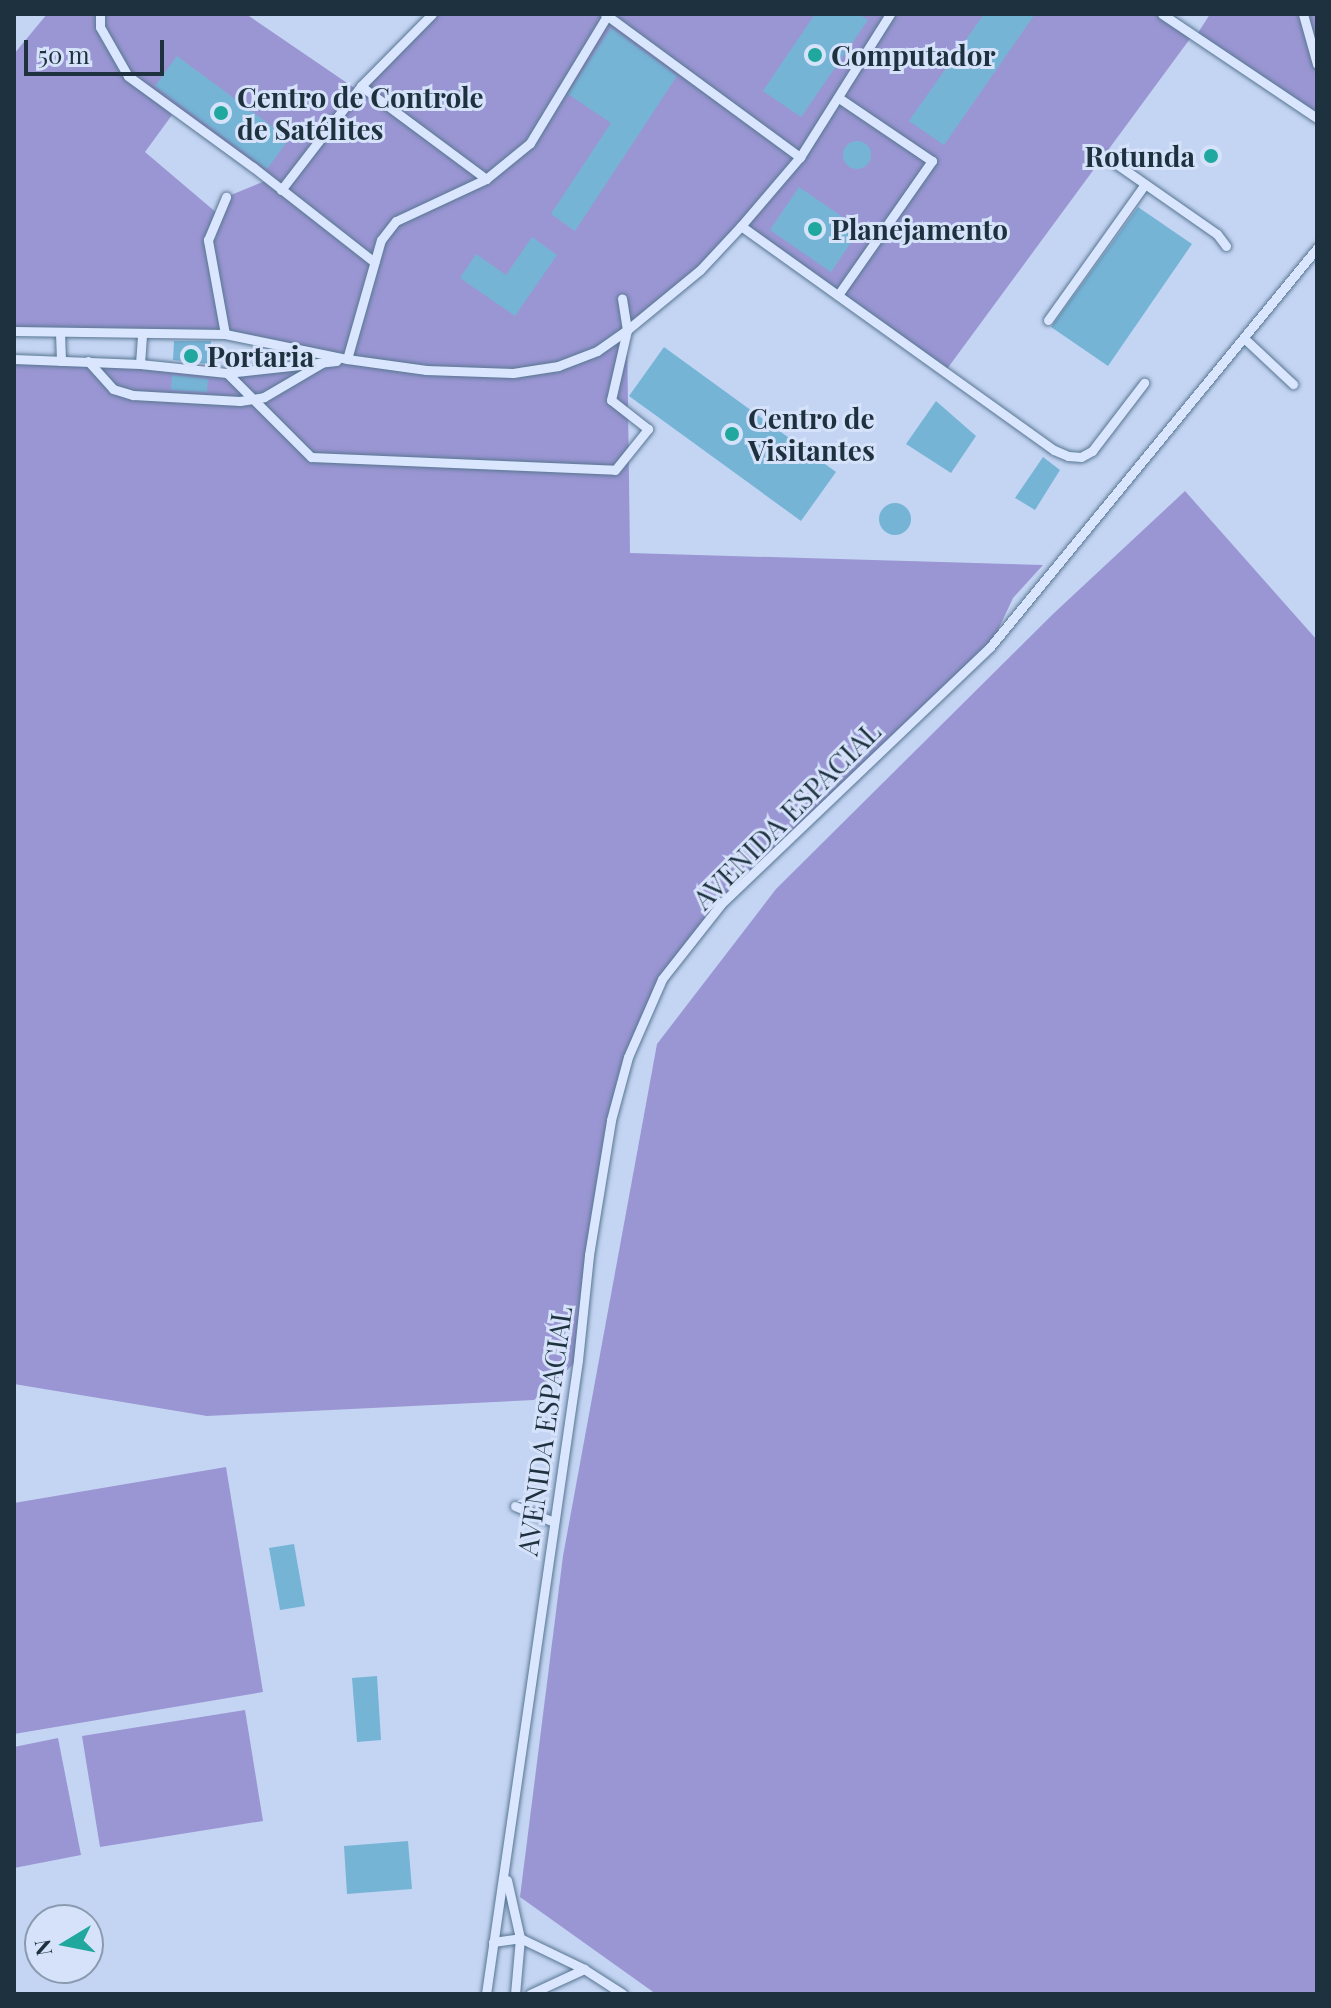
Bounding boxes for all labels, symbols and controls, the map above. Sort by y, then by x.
scale bar [28,24,168,74]
text: 50 m [38,38,90,70]
place label: Computador [831,38,996,72]
marker: Computador [806,46,824,64]
place label: Centro de Controle de Satélites [237,80,484,146]
marker: Centro de Controle de Satélites [212,104,230,122]
place label: Rotunda [1085,139,1195,173]
marker: Rotunda [1202,147,1220,165]
place label: Planejamento [831,212,1008,246]
marker: Planejamento [806,220,824,238]
place label: Portaria [207,339,314,373]
marker: Portaria [182,347,200,365]
place label: Centro de Visitantes [748,401,875,467]
marker: Centro de Visitantes [723,425,741,443]
street label: AVENIDA ESPACIAL [685,714,887,916]
street label: AVENIDA ESPACIAL [510,1304,578,1558]
north arrow [24,1904,104,1984]
text: N [26,1937,58,1958]

